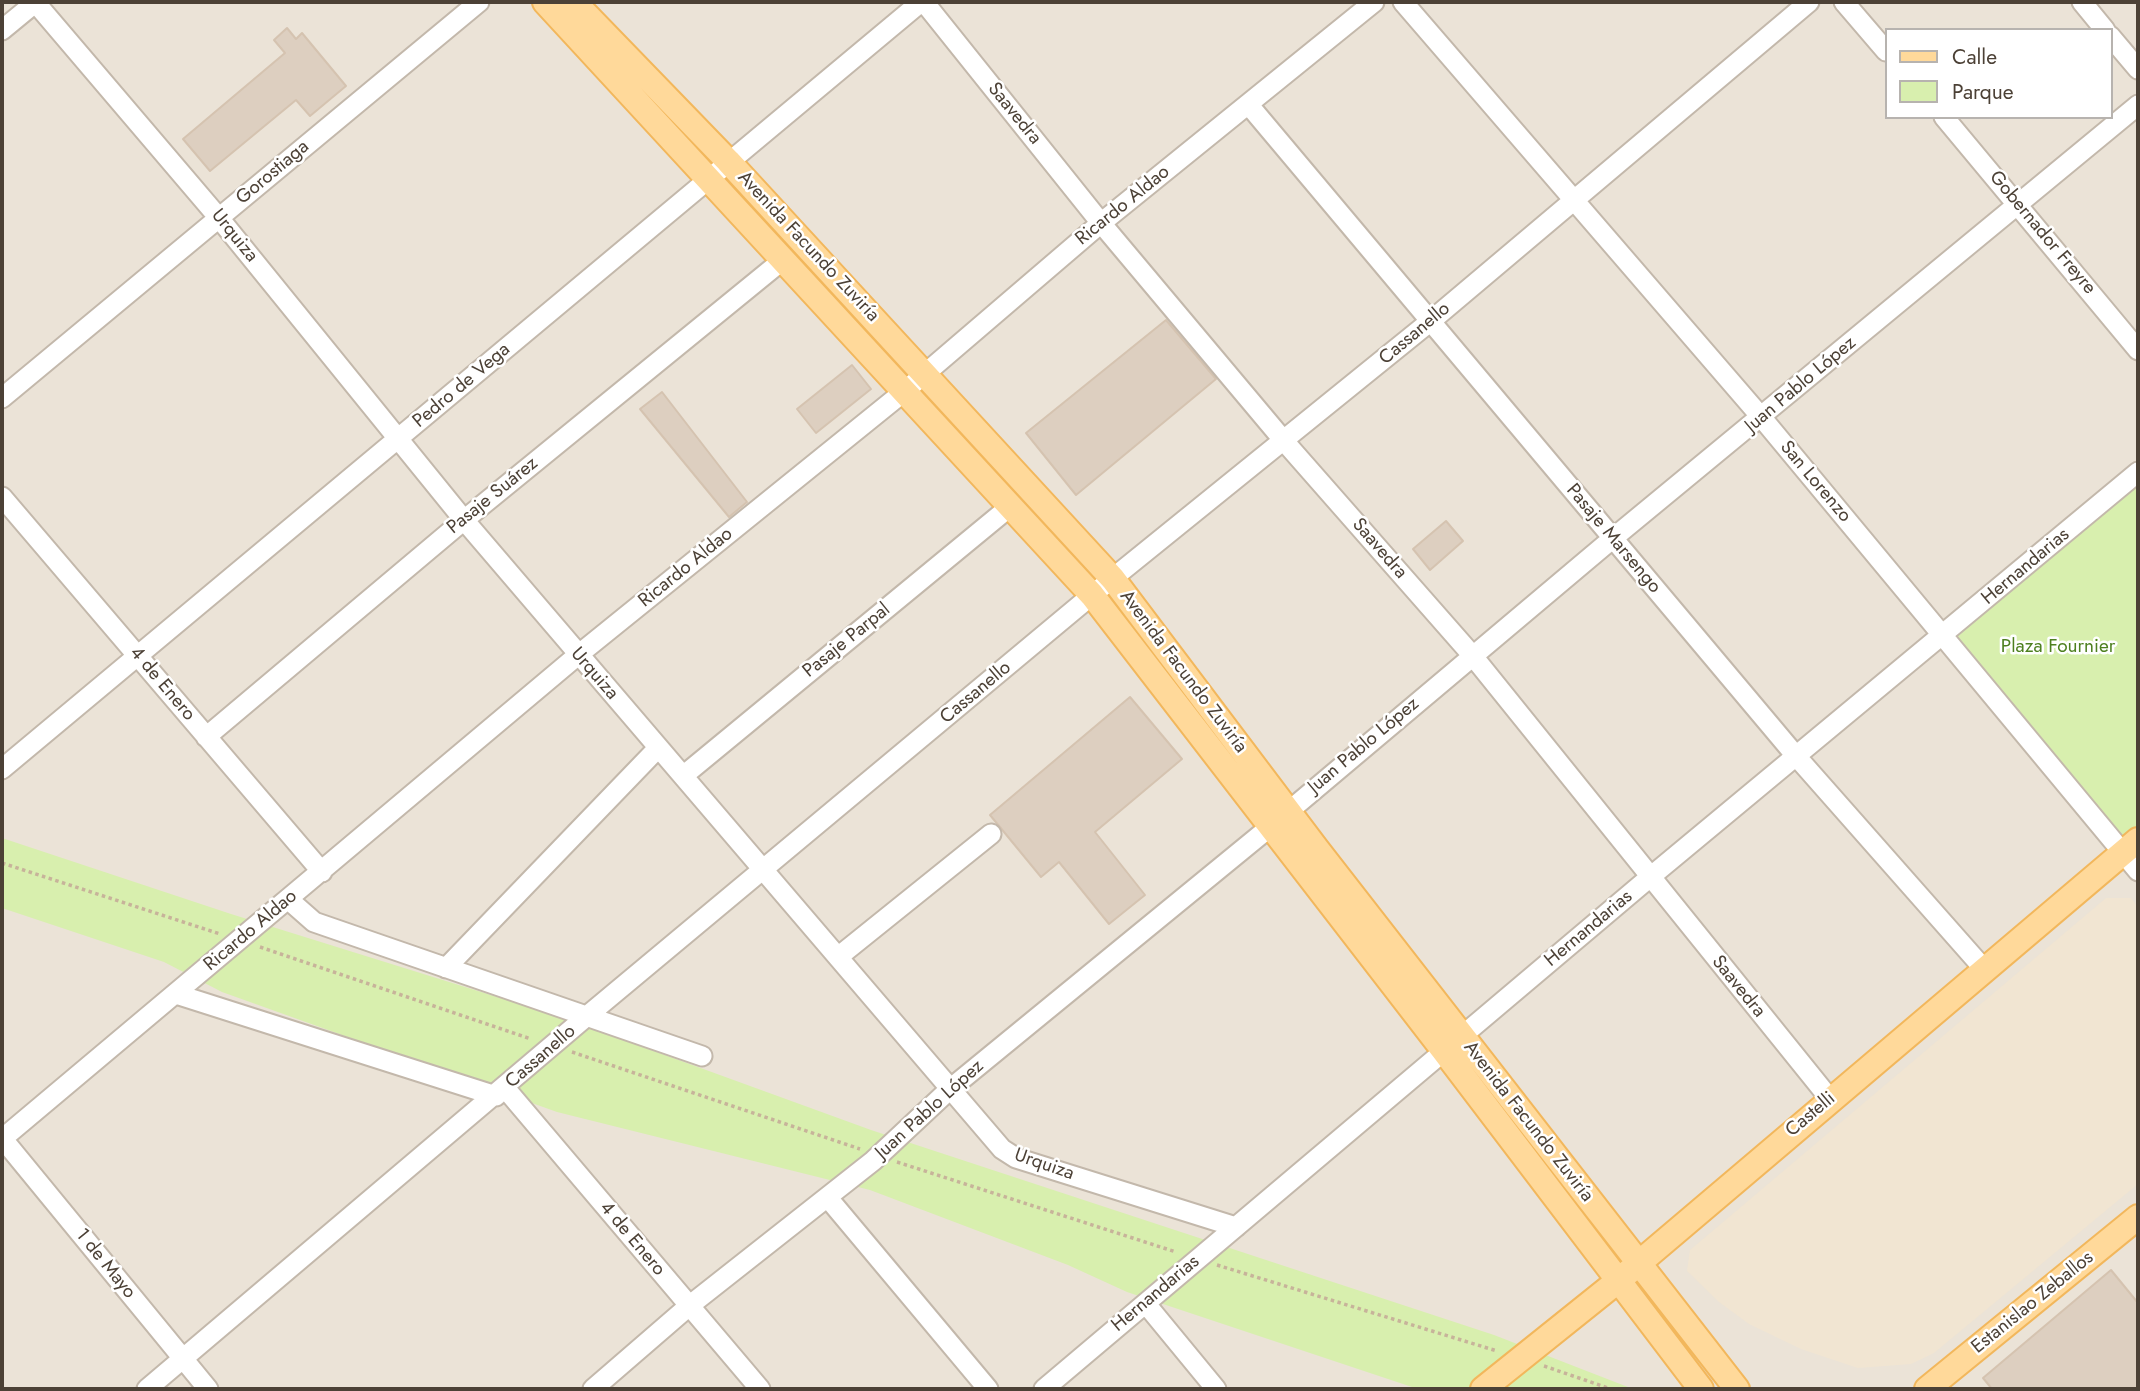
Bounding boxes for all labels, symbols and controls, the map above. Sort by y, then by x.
legend [1884,28,2112,119]
text: Calle [1952,42,1997,72]
text: Parque [1952,77,2014,107]
street label: Saavedra [982,78,1046,150]
street label: Gorostiaga [232,136,314,210]
street label: Ricardo Aldao [1071,161,1175,251]
street label: Avenida Facundo Zuviría [732,167,884,327]
street label: Gobernador Freyre [1984,167,2100,299]
street label: Urquiza [206,205,262,267]
street label: Cassanello [1375,298,1455,370]
street label: Juan Pablo López [1741,332,1861,438]
street label: Pedro de Vega [409,339,515,433]
street label: San Lorenzo [1774,437,1856,527]
street label: Pasaje Suárez [443,453,543,539]
street label: Pasaje Marsengo [1561,480,1665,598]
street label: Saavedra [1346,514,1412,584]
street label: Ricardo Aldao [634,523,738,613]
street label: Hernandarias [1978,524,2074,610]
street label: Avenida Facundo Zuviría [1114,586,1252,758]
street label: Pasaje Parpal [799,599,895,683]
park label: Plaza Fournier [2001,636,2115,658]
street label: 4 de Enero [124,642,200,726]
street label: Urquiza [565,643,623,705]
street label: Cassanello [936,657,1016,729]
street label: Juan Pablo López [1304,693,1424,799]
street label: Ricardo Aldao [200,885,302,977]
street label: Hernandarias [1541,886,1637,972]
street label: Saavedra [1706,951,1770,1023]
street label: Cassanello [501,1020,581,1094]
street label: Avenida Facundo Zuviría [1458,1037,1598,1207]
street label: Juan Pablo López [871,1055,989,1165]
street label: Castelli [1782,1088,1840,1142]
street label: Urquiza [1011,1144,1077,1186]
street label: 4 de Enero [594,1197,670,1281]
street label: 1 de Mayo [70,1224,140,1304]
street label: Estanislao Zeballos [1967,1247,2099,1359]
street label: Hernandarias [1108,1251,1204,1337]

